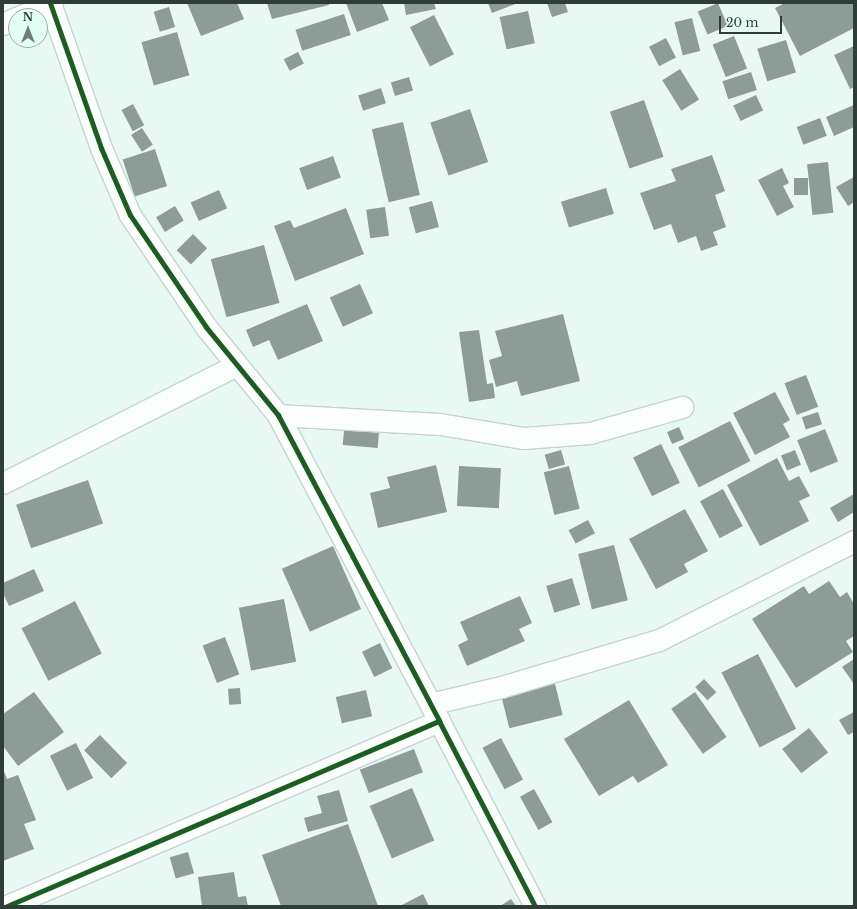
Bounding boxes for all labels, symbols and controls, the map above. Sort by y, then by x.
north arrow [8,8,48,48]
scale bar [721,8,784,34]
text: N [23,10,33,24]
text: 20 m [726,15,758,30]

